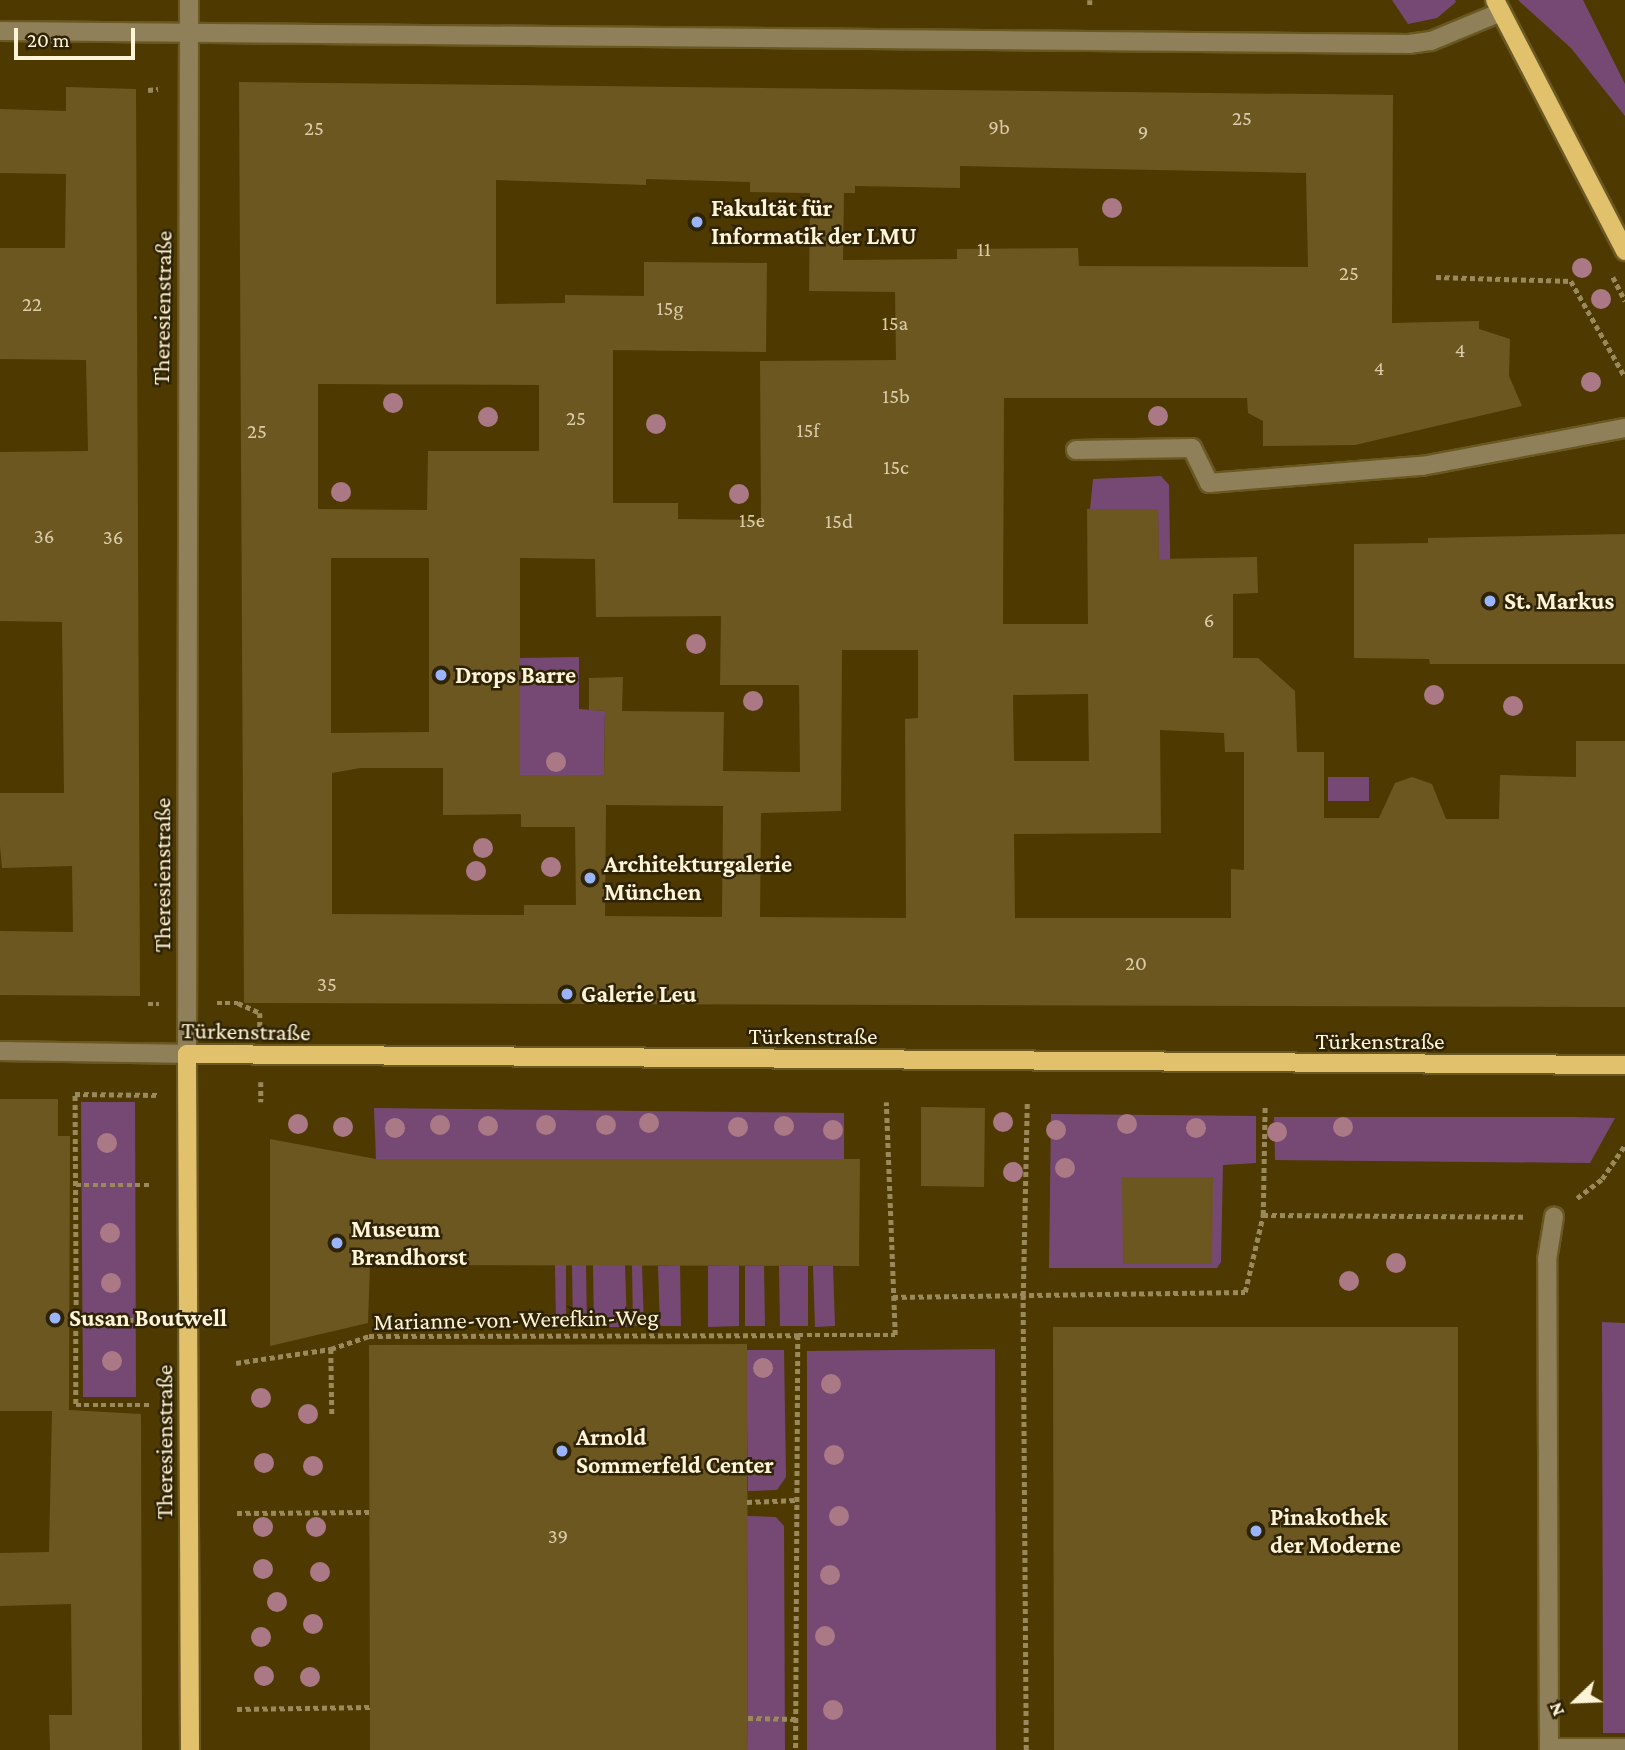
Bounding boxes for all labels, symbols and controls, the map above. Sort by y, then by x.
scale bar [18,14,138,58]
text: 20 m [27,28,70,52]
house number: 25 [1232,105,1252,131]
house number: 9b [988,114,1010,140]
house number: 25 [304,115,324,141]
house number: 9 [1138,119,1148,145]
place label: Fakultät für Informatik der LMU [711,194,917,250]
marker: Fakultät für Informatik der LMU [689,214,705,230]
street label: Theresienstraße [146,230,178,386]
house number: 11 [977,236,991,262]
house number: 25 [1339,260,1359,286]
house number: 22 [22,291,42,317]
house number: 15g [656,295,684,321]
house number: 15a [882,310,908,336]
house number: 4 [1455,337,1465,363]
house number: 4 [1374,355,1384,381]
house number: 15b [882,383,910,409]
house number: 25 [566,405,586,431]
house number: 15f [796,417,820,443]
house number: 25 [247,418,267,444]
house number: 15c [883,454,909,480]
house number: 15e [739,507,765,533]
house number: 15d [825,508,853,534]
house number: 36 [34,523,54,549]
house number: 36 [103,524,123,550]
place label: St. Markus [1504,587,1614,615]
marker: St. Markus [1482,593,1498,609]
house number: 6 [1204,607,1214,633]
place label: Drops Barre [455,661,576,689]
marker: Drops Barre [433,667,449,683]
street label: Theresienstraße [148,798,176,952]
place label: Architekturgalerie München [604,850,792,906]
marker: Architekturgalerie München [582,870,598,886]
house number: 20 [1125,950,1147,976]
house number: 35 [317,971,337,997]
place label: Galerie Leu [581,980,696,1008]
marker: Galerie Leu [559,986,575,1002]
street label: Türkenstraße [181,1015,311,1047]
street label: Türkenstraße [748,1022,878,1050]
street label: Türkenstraße [1315,1027,1445,1055]
place label: Museum Brandhorst [351,1215,467,1271]
marker: Museum Brandhorst [329,1235,345,1251]
street label: Marianne-von-Werefkin-Weg [373,1302,659,1336]
place label: Susan Boutwell [69,1304,227,1332]
marker: Susan Boutwell [47,1310,63,1326]
street label: Theresienstraße [150,1365,178,1519]
place label: Arnold Sommerfeld Center [576,1423,774,1479]
marker: Arnold Sommerfeld Center [554,1443,570,1459]
place label: Pinakothek der Moderne [1270,1503,1401,1559]
house number: 39 [548,1523,568,1549]
marker: Pinakothek der Moderne [1248,1523,1264,1539]
north arrow [1541,1666,1611,1736]
text: N [1544,1699,1568,1719]

